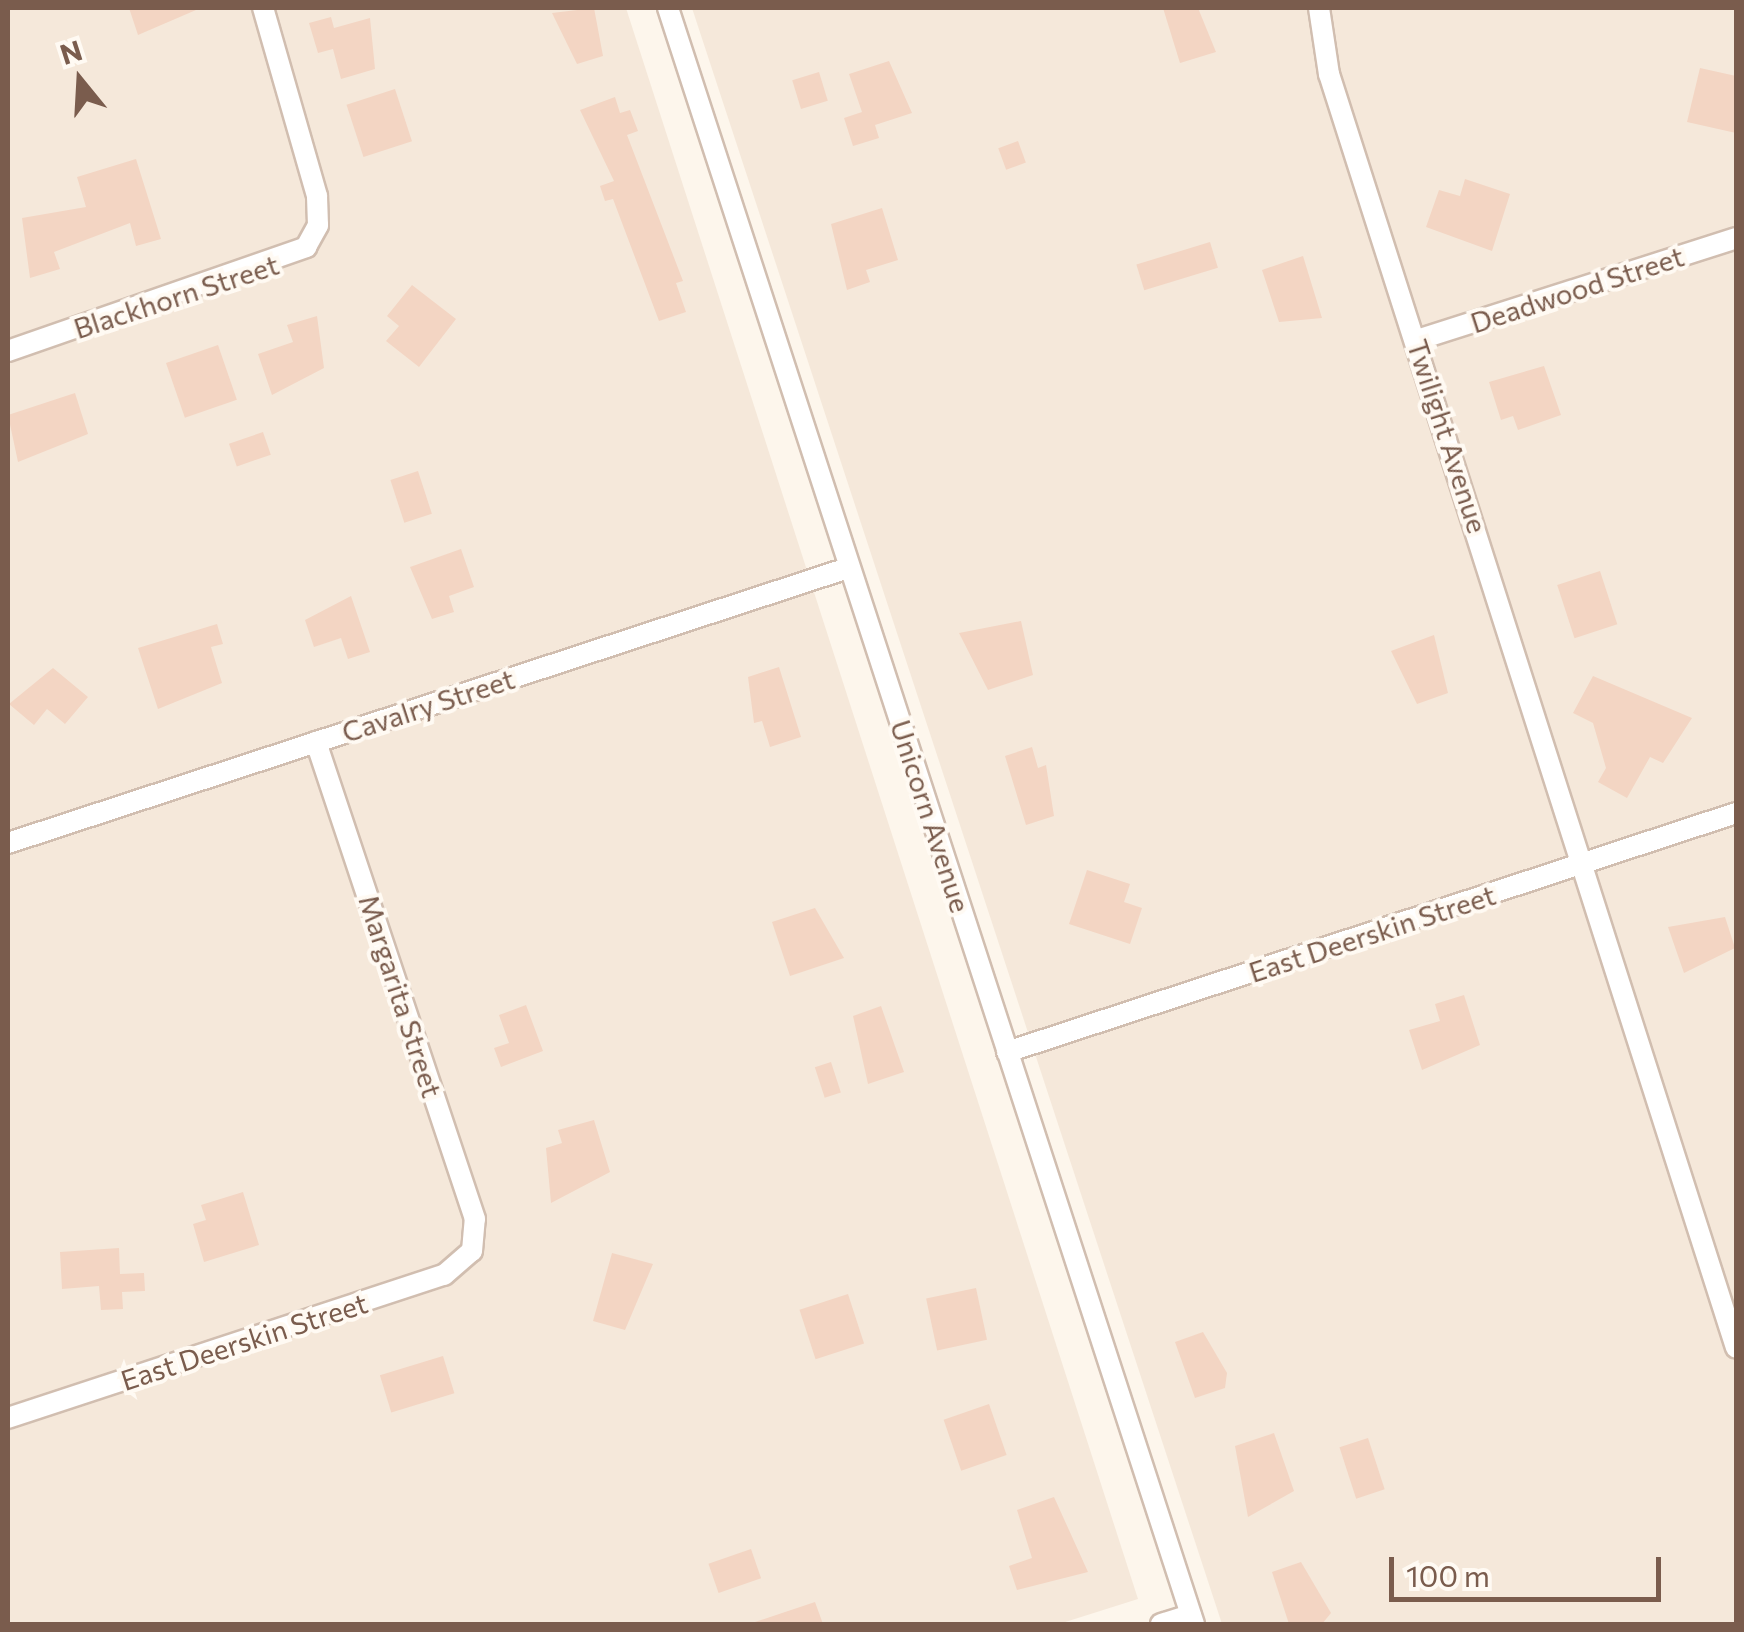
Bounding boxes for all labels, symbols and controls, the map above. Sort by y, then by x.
north arrow [30,30,130,130]
text: N [55,32,86,71]
street label: Deadwood Street [1466,239,1688,339]
street label: Blackhorn Street [69,247,283,345]
street label: Twilight Avenue [1401,335,1495,537]
street label: Cavalry Street [337,661,519,749]
street label: Unicorn Avenue [884,716,978,916]
street label: East Deerskin Street [1244,877,1500,989]
street label: Margarita Street [352,890,450,1102]
street label: East Deerskin Street [116,1285,372,1397]
scale bar [1394,1537,1666,1599]
text: 100 m [1406,1556,1490,1593]

